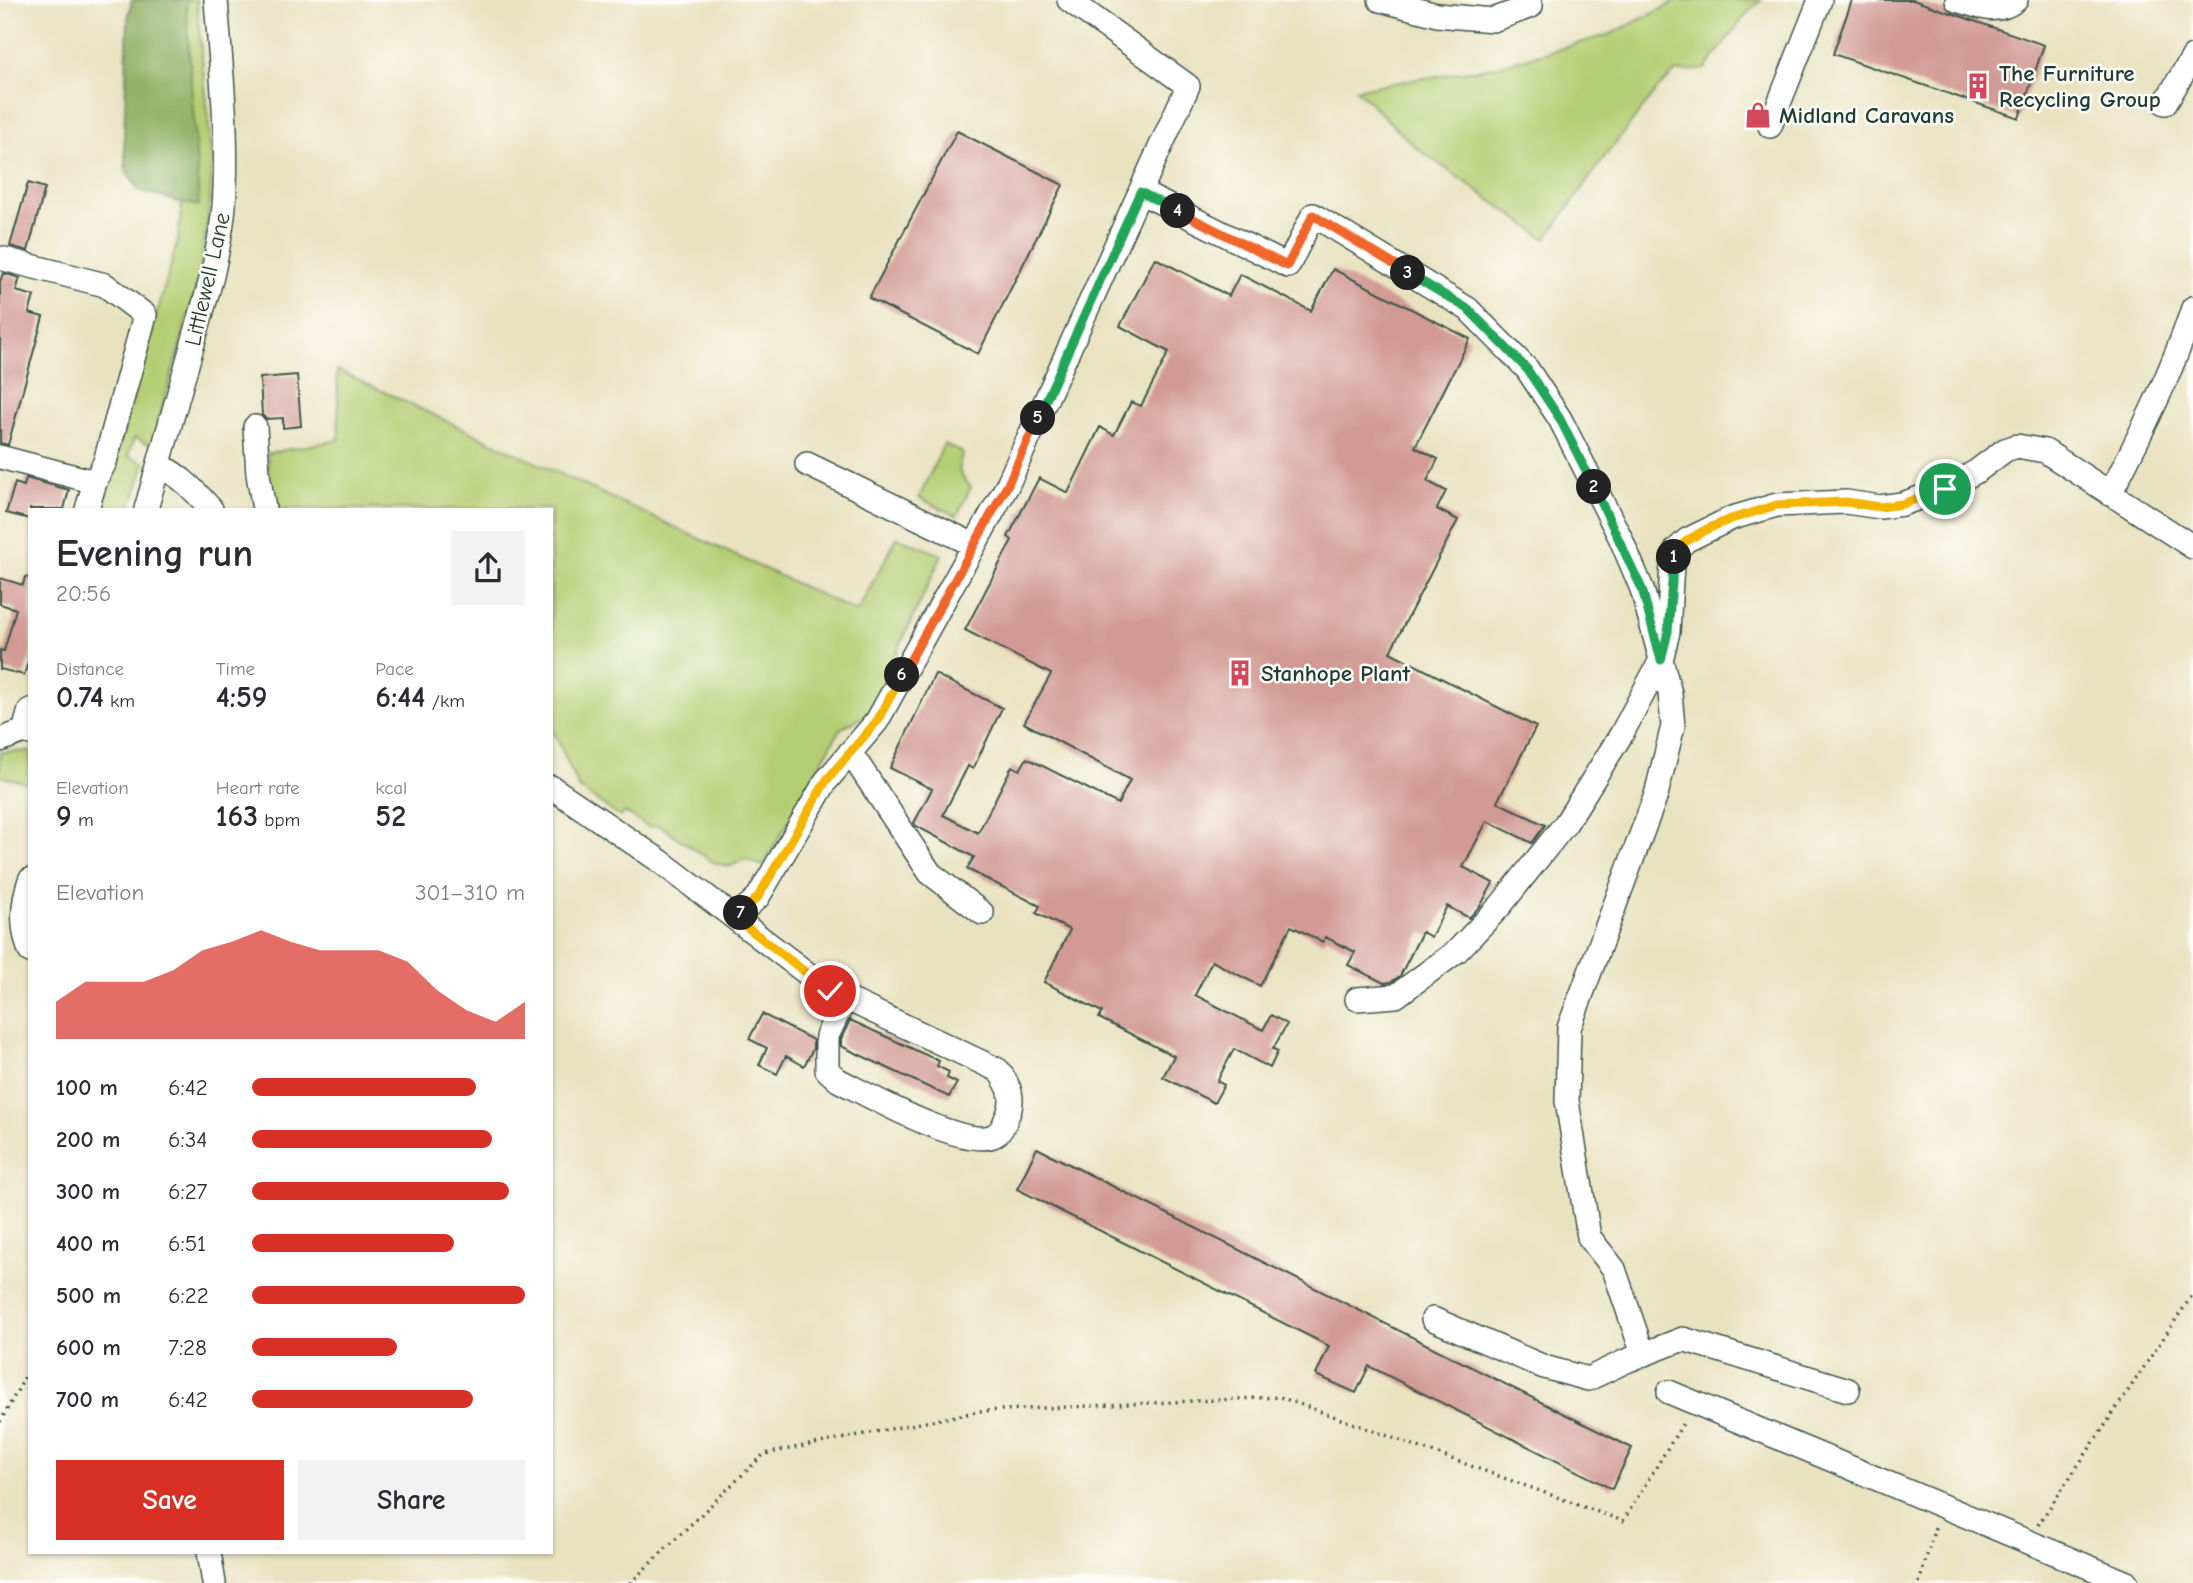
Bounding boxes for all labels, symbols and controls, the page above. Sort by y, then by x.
place label: The Furniture Recycling Group [1999,60,2161,113]
building icon: The Furniture Recycling Group [1963,71,1993,101]
shop icon: Midland Caravans [1743,100,1773,130]
place label: Midland Caravans [1779,102,1954,129]
pin: 4 [1160,194,1196,228]
text: 4 [1173,199,1182,221]
street label: Littlewell Lane [179,210,236,349]
pin: 3 [1390,256,1426,290]
text: 3 [1403,261,1412,283]
pin: 5 [1020,400,1056,436]
text: 5 [1032,406,1043,428]
pin [1915,459,1975,519]
pin: 2 [1576,470,1612,504]
icon: arrive [1926,470,1964,508]
text: 2 [1589,475,1598,497]
button: share [451,531,525,605]
text: Evening run [56,532,253,576]
pin: 1 [1656,540,1692,574]
text: 1 [1670,545,1677,567]
text: 20:56 [56,580,111,607]
text: Distance [56,658,124,680]
text: Time [216,658,255,680]
text: Pace [375,658,414,680]
pin: 6 [884,658,920,692]
building icon: Stanhope Plant [1225,658,1255,688]
place label: Stanhope Plant [1261,660,1411,687]
text: 6 [897,663,906,685]
text: 0.74 [56,680,104,715]
text: 4:59 [216,680,268,715]
text: 6:44 [375,680,425,715]
text: km [104,690,135,712]
text: /km [425,690,465,712]
text: Elevation [56,777,129,799]
text: Heart rate [216,777,299,799]
text: kcal [375,777,407,799]
text: 9 [56,799,72,834]
text: 163 [216,799,258,834]
text: 52 [375,799,406,834]
text: m [72,809,94,831]
text: bpm [258,809,300,831]
text: Elevation [56,879,144,906]
text: 301–310 m [415,879,525,906]
pin: 7 [724,895,758,930]
text: 7 [736,901,745,923]
pin [800,961,860,1021]
icon: check [811,972,849,1010]
text: 100 m [56,1074,118,1101]
text: 6:42 [168,1074,208,1101]
text: 200 m [56,1126,120,1153]
text: 6:34 [168,1126,207,1153]
text: 300 m [56,1178,120,1205]
text: 6:27 [168,1178,208,1205]
text: 400 m [56,1230,120,1257]
text: 6:51 [168,1230,206,1257]
text: 500 m [56,1282,121,1309]
text: 6:22 [168,1282,209,1309]
text: 600 m [56,1334,121,1361]
text: 7:28 [168,1334,207,1361]
text: 700 m [56,1386,119,1413]
text: 6:42 [168,1386,208,1413]
button: Save [56,1460,284,1540]
button: Share [298,1460,525,1540]

